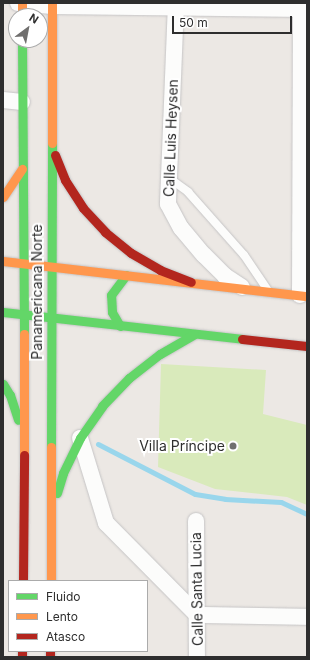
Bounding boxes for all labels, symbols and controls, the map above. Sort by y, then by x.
north arrow [8,8,48,48]
scale bar [174,8,294,34]
text: N [27,11,41,27]
text: 50 m [179,15,208,30]
street label: Calle Luis Heysen [161,79,181,197]
street label: Panamericana Norte [29,224,45,360]
place label: Villa Príncipe [139,438,225,454]
marker: Villa Príncipe [228,441,238,451]
street label: Calle Santa Lucia [188,532,206,646]
legend [8,580,148,652]
text: Fluido [46,589,81,604]
text: Lento [46,609,78,624]
text: Atasco [46,629,85,644]

